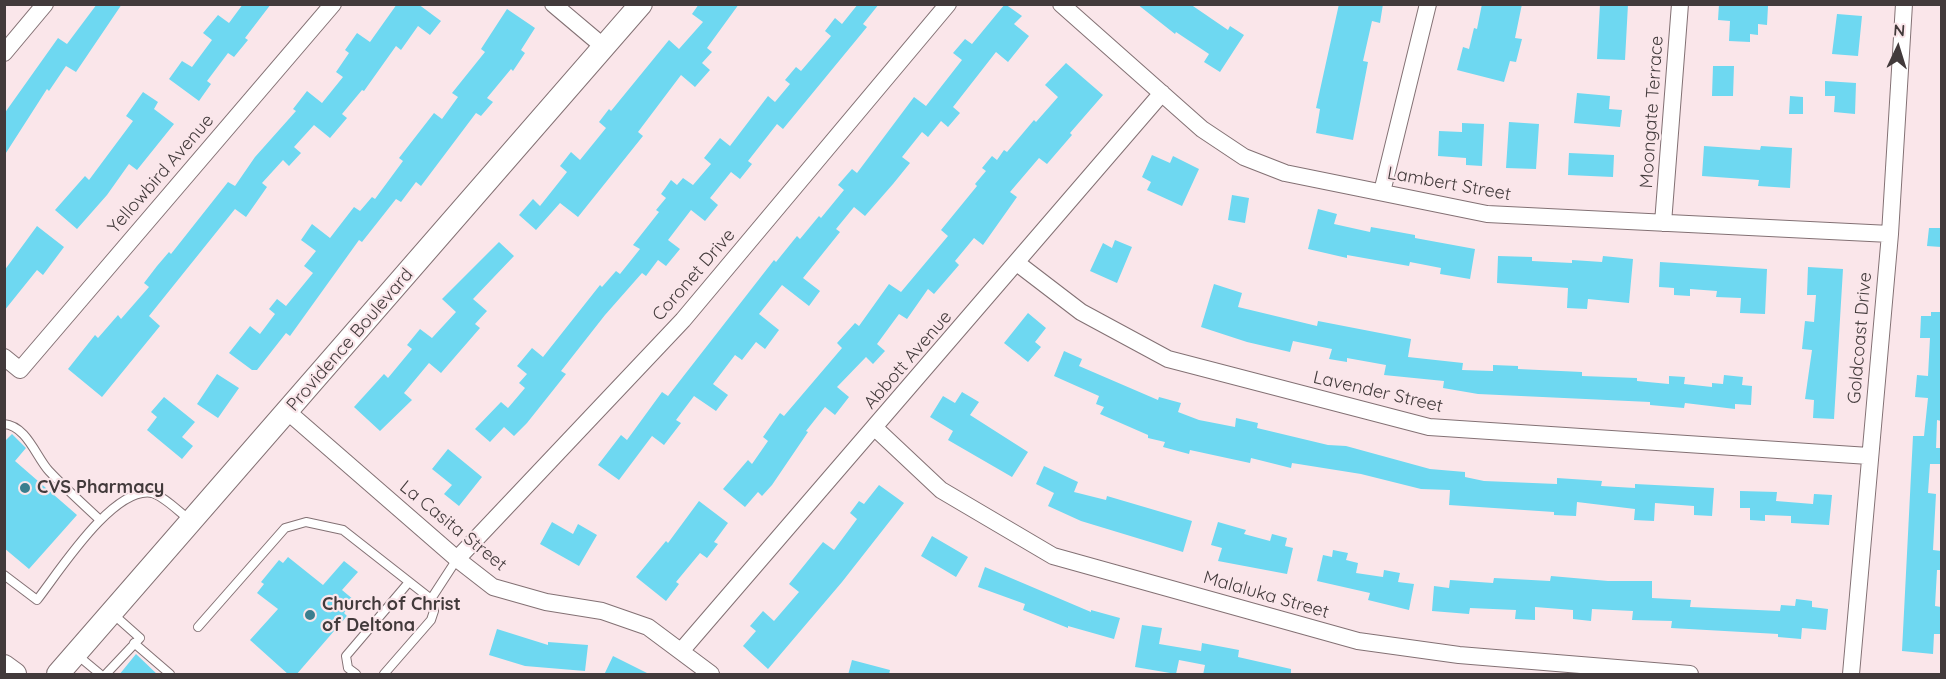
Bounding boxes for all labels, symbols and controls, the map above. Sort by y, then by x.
north arrow [1868,18,1928,78]
text: N [1893,20,1906,40]
street label: Moongate Terrace [1636,35,1668,189]
street label: Yellowbird Avenue [103,110,219,238]
street label: Lambert Street [1386,163,1512,205]
street label: Coronet Drive [648,225,740,325]
street label: Providence Boulevard [282,264,418,416]
street label: Goldcoast Drive [1843,271,1877,405]
street label: Abbott Avenue [859,306,957,414]
street label: Lavender Street [1311,367,1445,417]
street label: La Casita Street [395,476,511,576]
place label: CVS Pharmacy [37,477,164,499]
marker: CVS Pharmacy [18,481,32,495]
street label: Malaluka Street [1201,567,1331,623]
place label: Church of Christ of Deltona [322,594,461,636]
marker: Church of Christ of Deltona [303,608,317,622]

